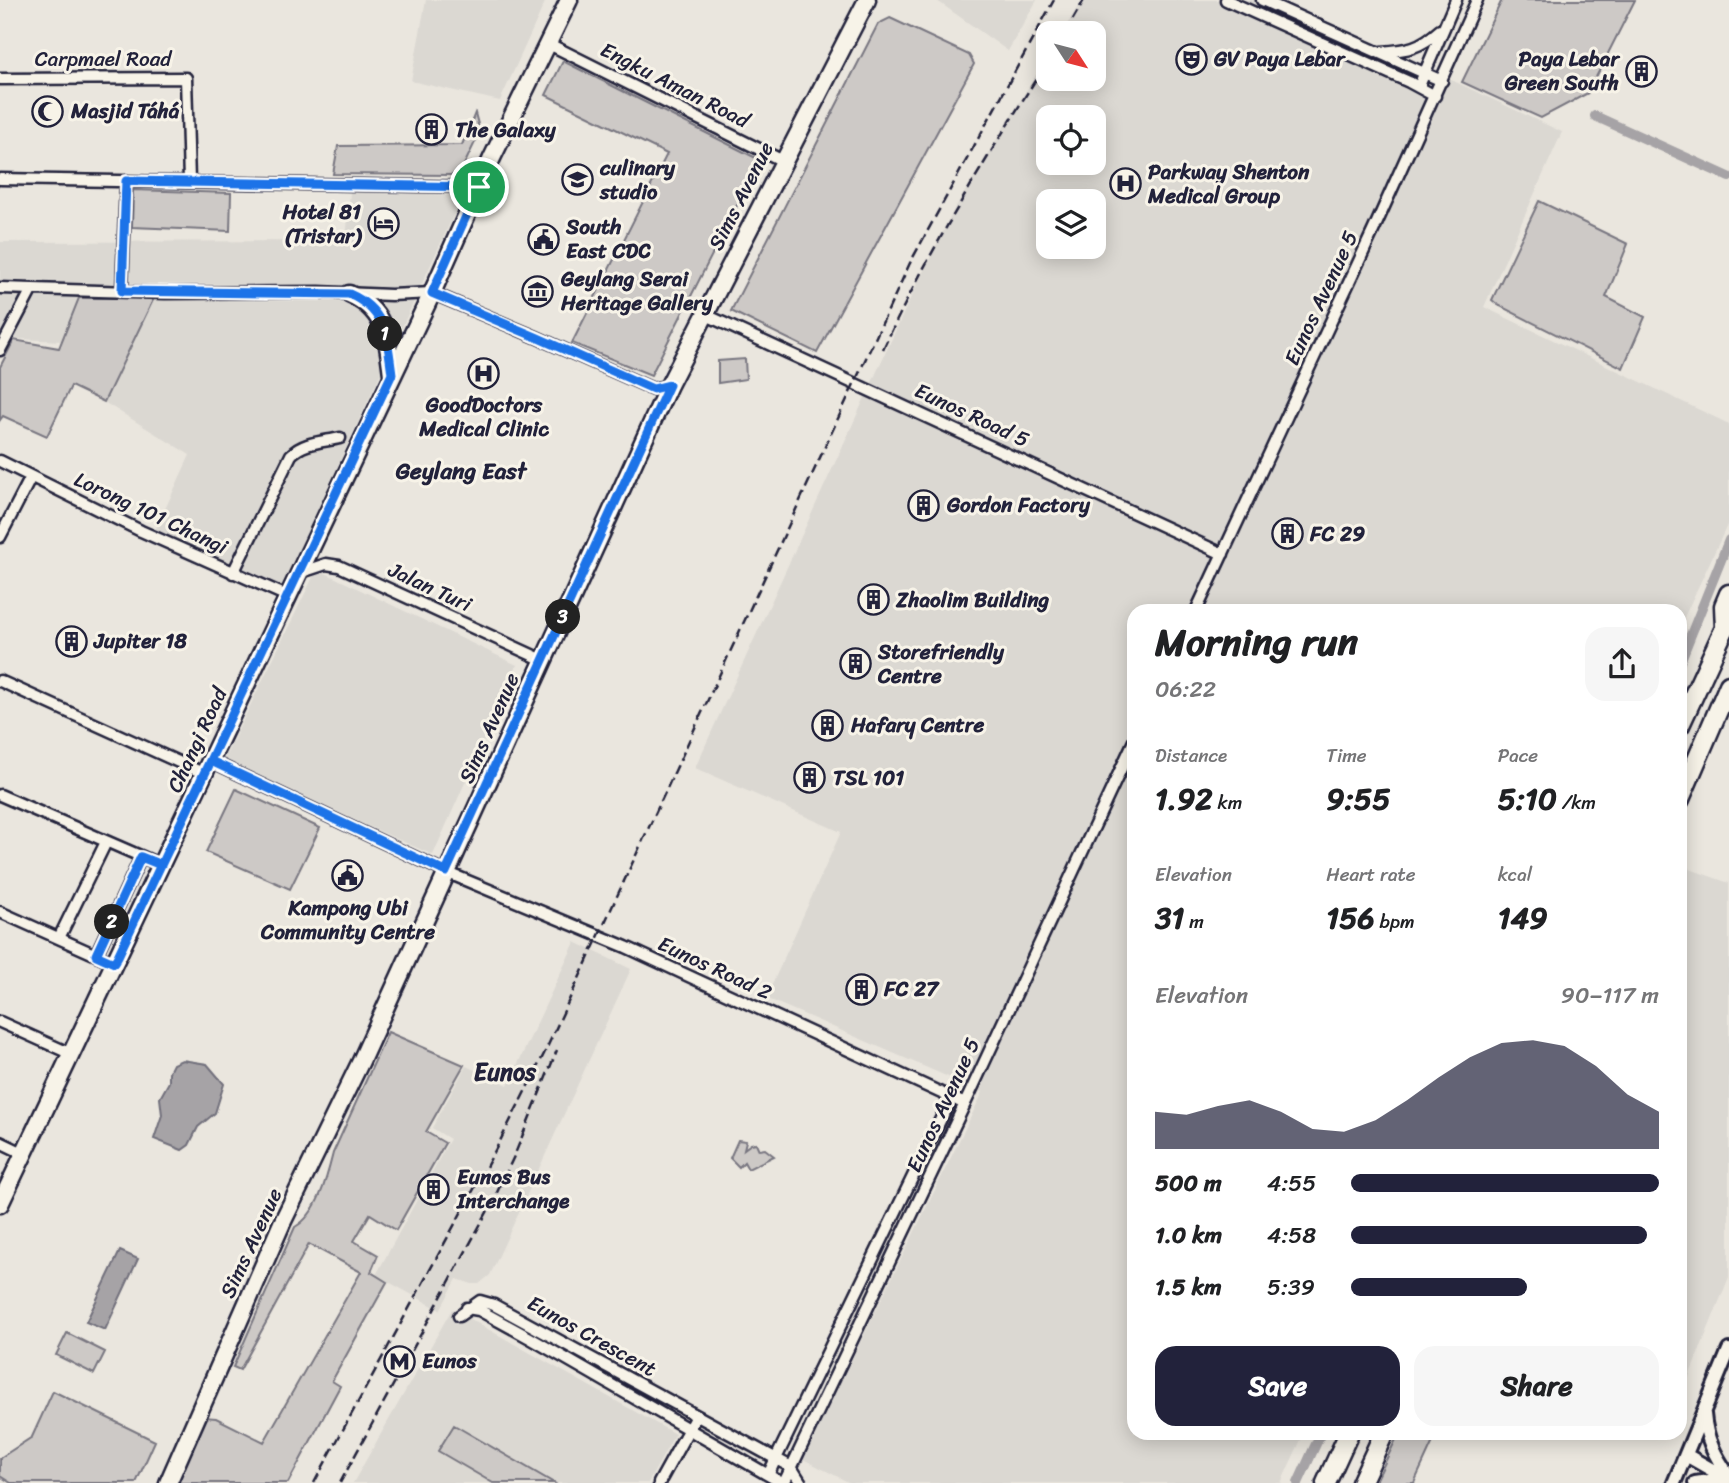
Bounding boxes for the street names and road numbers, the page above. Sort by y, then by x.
street label: Engku Aman Road [594,31,758,140]
street label: Carpmael Road [35,40,173,78]
street label: Sims Avenue [697,135,785,257]
street label: Eunos Avenue 5 [1273,224,1369,372]
street label: Eunos Road 5 [908,372,1036,458]
street label: Lorong 101 Changi [68,461,235,566]
street label: Jalan Turi [381,551,479,623]
street label: Sims Avenue [448,666,530,790]
street label: Changi Road [156,679,239,799]
street label: Eunos Road 2 [652,925,778,1011]
street label: Eunos Avenue 5 [895,1031,991,1179]
street label: Sims Avenue [209,1181,293,1304]
street label: Eunos Crescent [520,1285,664,1387]

